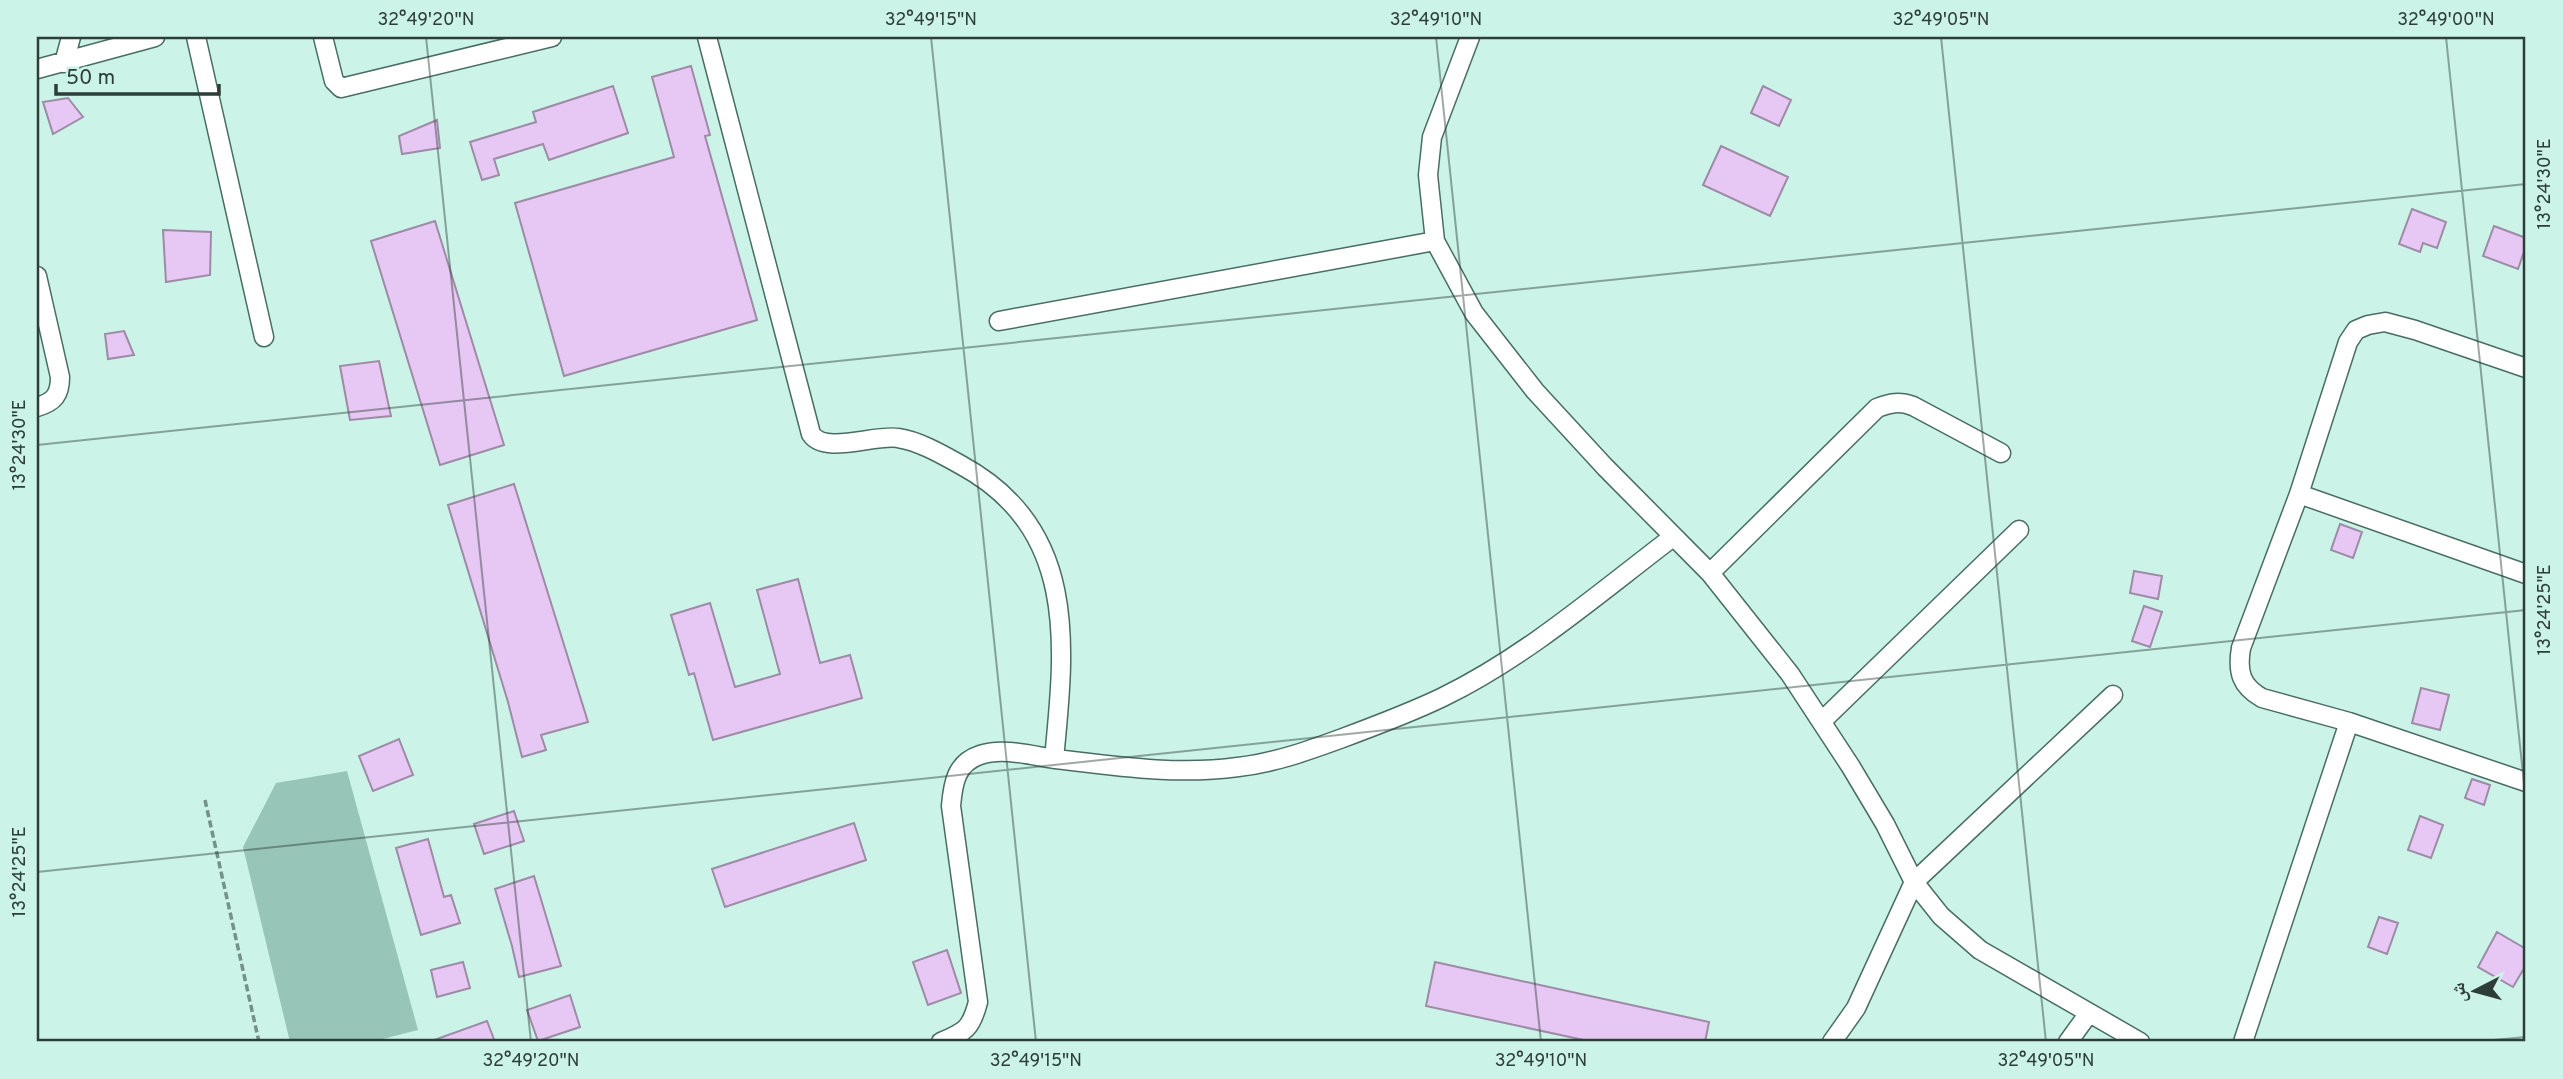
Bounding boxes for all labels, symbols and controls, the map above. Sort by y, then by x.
text: 32°49'20"N [378,9,474,32]
text: 32°49'15"N [885,9,977,32]
text: 32°49'10"N [1390,9,1482,32]
text: 32°49'05"N [1892,9,1990,32]
text: 32°49'00"N [2397,9,2495,32]
scale bar [56,52,219,96]
text: 50 m [66,65,115,92]
text: 13°24'30"E [2534,138,2557,230]
text: 13°24'30"E [9,399,32,491]
text: 13°24'25"E [2534,564,2557,656]
text: 13°24'25"E [9,826,32,918]
north arrow [2440,956,2510,1026]
text: ش [2447,981,2473,1004]
text: 32°49'20"N [483,1050,579,1073]
text: 32°49'15"N [990,1050,1082,1073]
text: 32°49'10"N [1495,1050,1587,1073]
text: 32°49'05"N [1997,1050,2095,1073]

